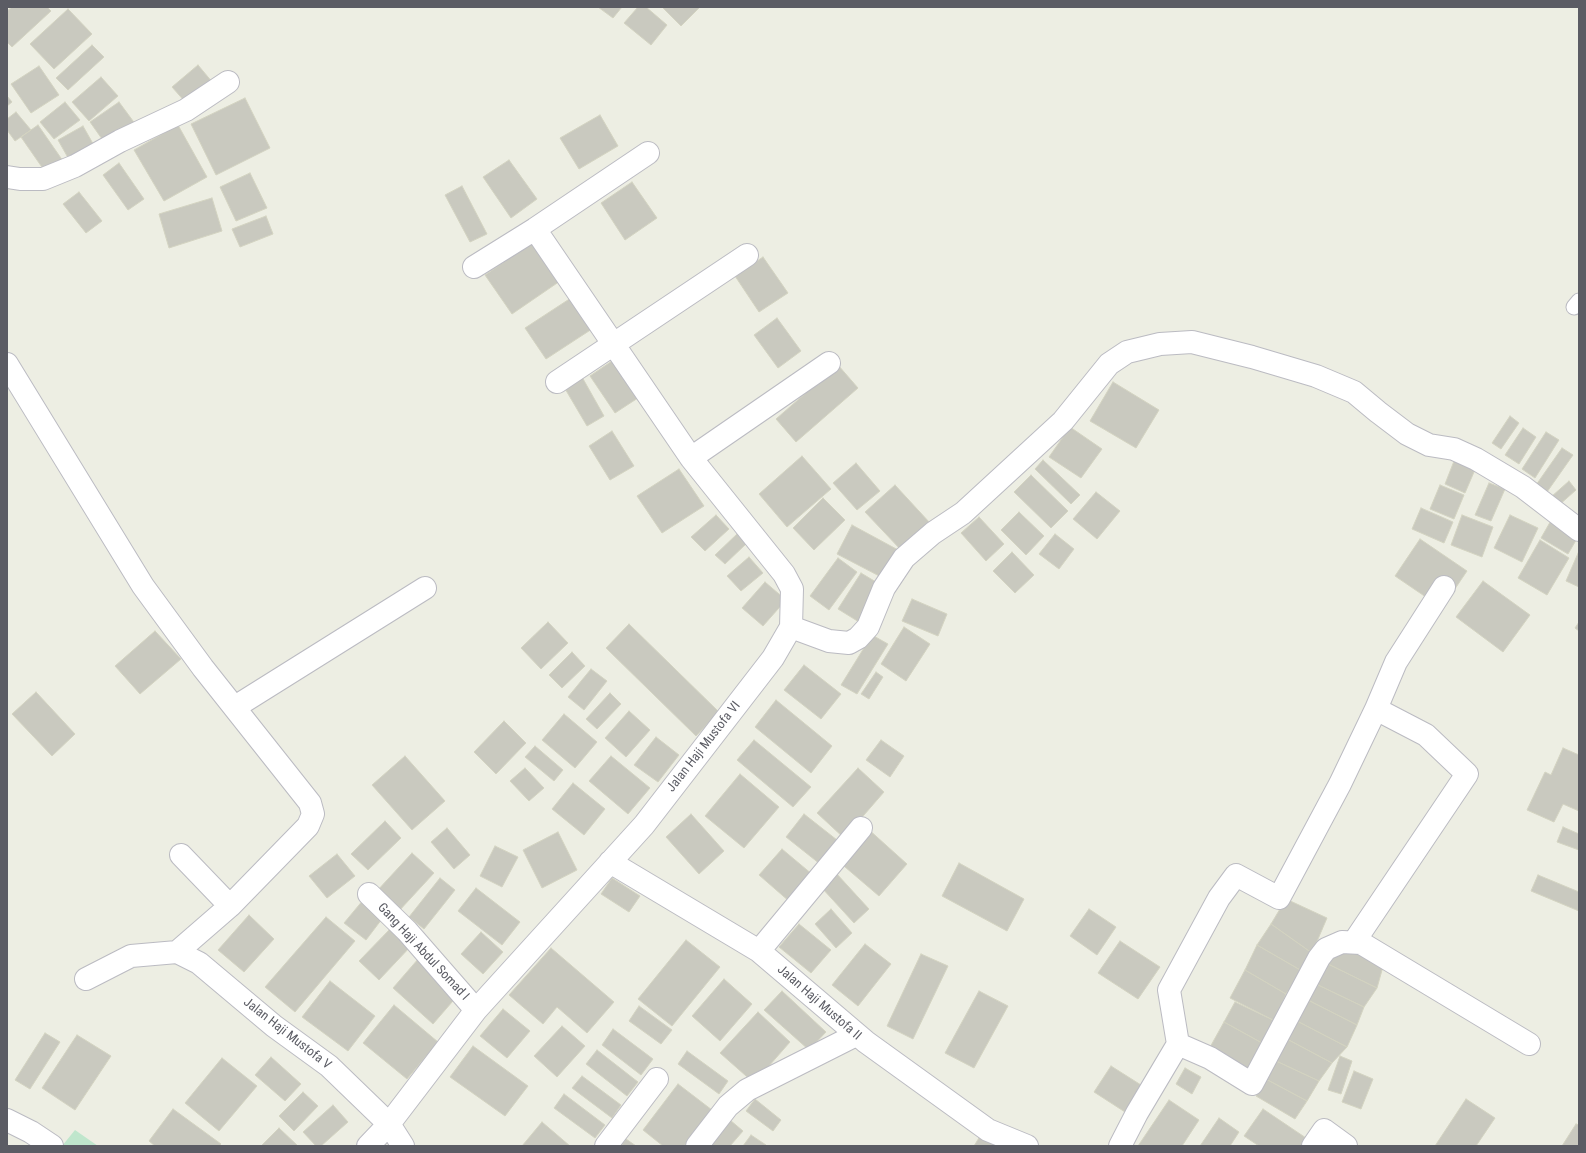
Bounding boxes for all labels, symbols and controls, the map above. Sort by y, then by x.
street label: Jalan Haji Mustofa VI [664,699,744,795]
street label: Gang Haji Abdul Somad I [374,900,472,1004]
street label: Jalan Haji Mustofa II [774,962,864,1044]
street label: Jalan Haji Mustofa V [240,995,334,1073]

